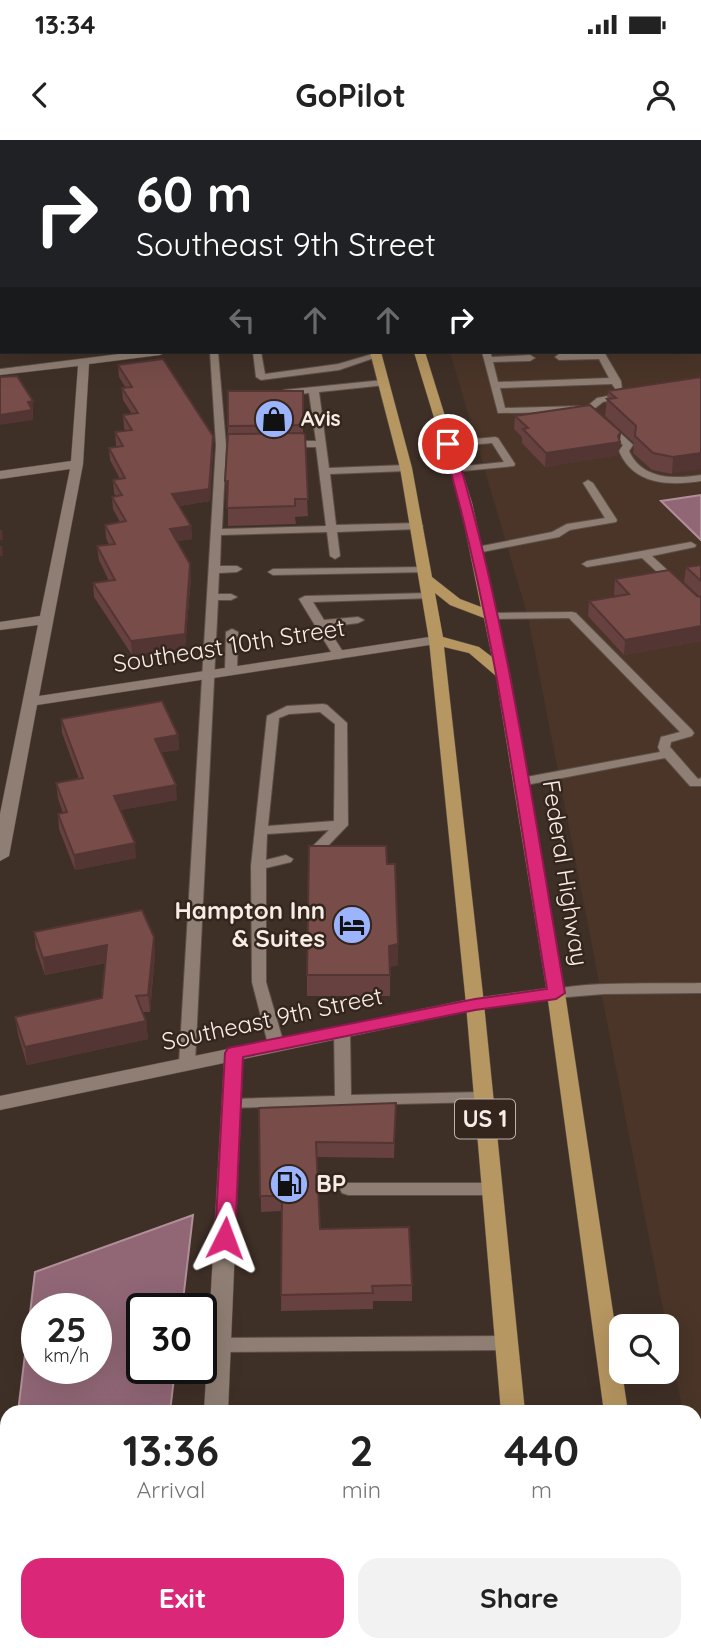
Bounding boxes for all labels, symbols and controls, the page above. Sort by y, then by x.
text: 13:34 [35,8,95,41]
text: GoPilot [295,75,406,115]
icon: back [21,76,59,114]
icon: person [642,76,680,114]
text: 60 m [136,163,252,224]
icon: right [21,168,112,259]
text: Southeast 9th Street [136,224,436,264]
icon: left [223,301,261,339]
icon: ahead [296,301,334,339]
icon: ahead [369,301,407,339]
icon: right [442,301,480,339]
shop icon: Avis [253,398,295,440]
place label: Avis [301,405,341,431]
pin [418,414,478,474]
icon: arrive [429,425,467,463]
street label: Southeast 10th Street [111,612,347,678]
street label: Federal Highway [536,778,595,968]
place label: Hampton Inn & Suites [175,895,325,953]
hotel icon: Hampton Inn & Suites [331,904,373,946]
street label: Southeast 9th Street [159,980,385,1056]
road number: US 1 [455,1100,515,1138]
fuel station icon: BP [268,1163,310,1205]
place label: BP [316,1168,346,1198]
position arrow [188,1201,262,1275]
speed limit sign: 30 [126,1293,217,1384]
text: 25 [46,1307,87,1351]
map controls [609,1314,679,1384]
button: search [609,1314,679,1384]
text: km/h [44,1344,89,1367]
text: 13:36 [123,1424,219,1477]
text: 2 [350,1424,373,1477]
text: 440 [504,1424,579,1477]
text: Arrival [136,1475,205,1504]
text: min [342,1475,381,1504]
text: m [531,1475,552,1504]
button: Exit [21,1558,344,1638]
button: Share [358,1558,681,1638]

